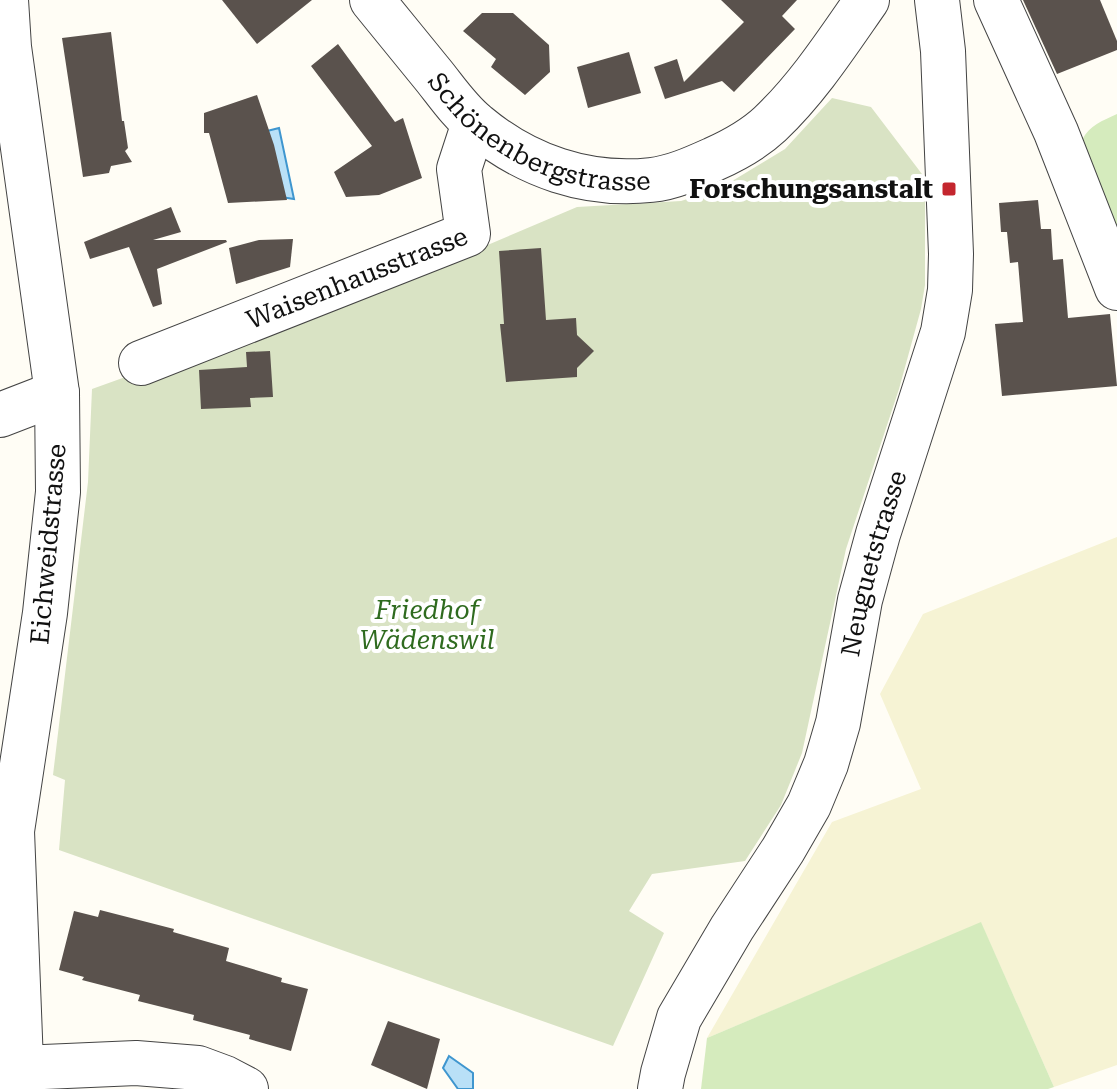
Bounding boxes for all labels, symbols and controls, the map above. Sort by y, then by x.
street label: Schönenbergstrasse [422,67,651,196]
place label: Forschungsanstalt [689,174,933,204]
marker: Forschungsanstalt [940,180,958,198]
street label: Waisenhausstrasse [242,221,472,335]
street label: Eichweidstrasse [24,442,72,646]
street label: Neuguetstrasse [835,467,913,659]
park label: Friedhof Wädenswil [359,595,495,655]

